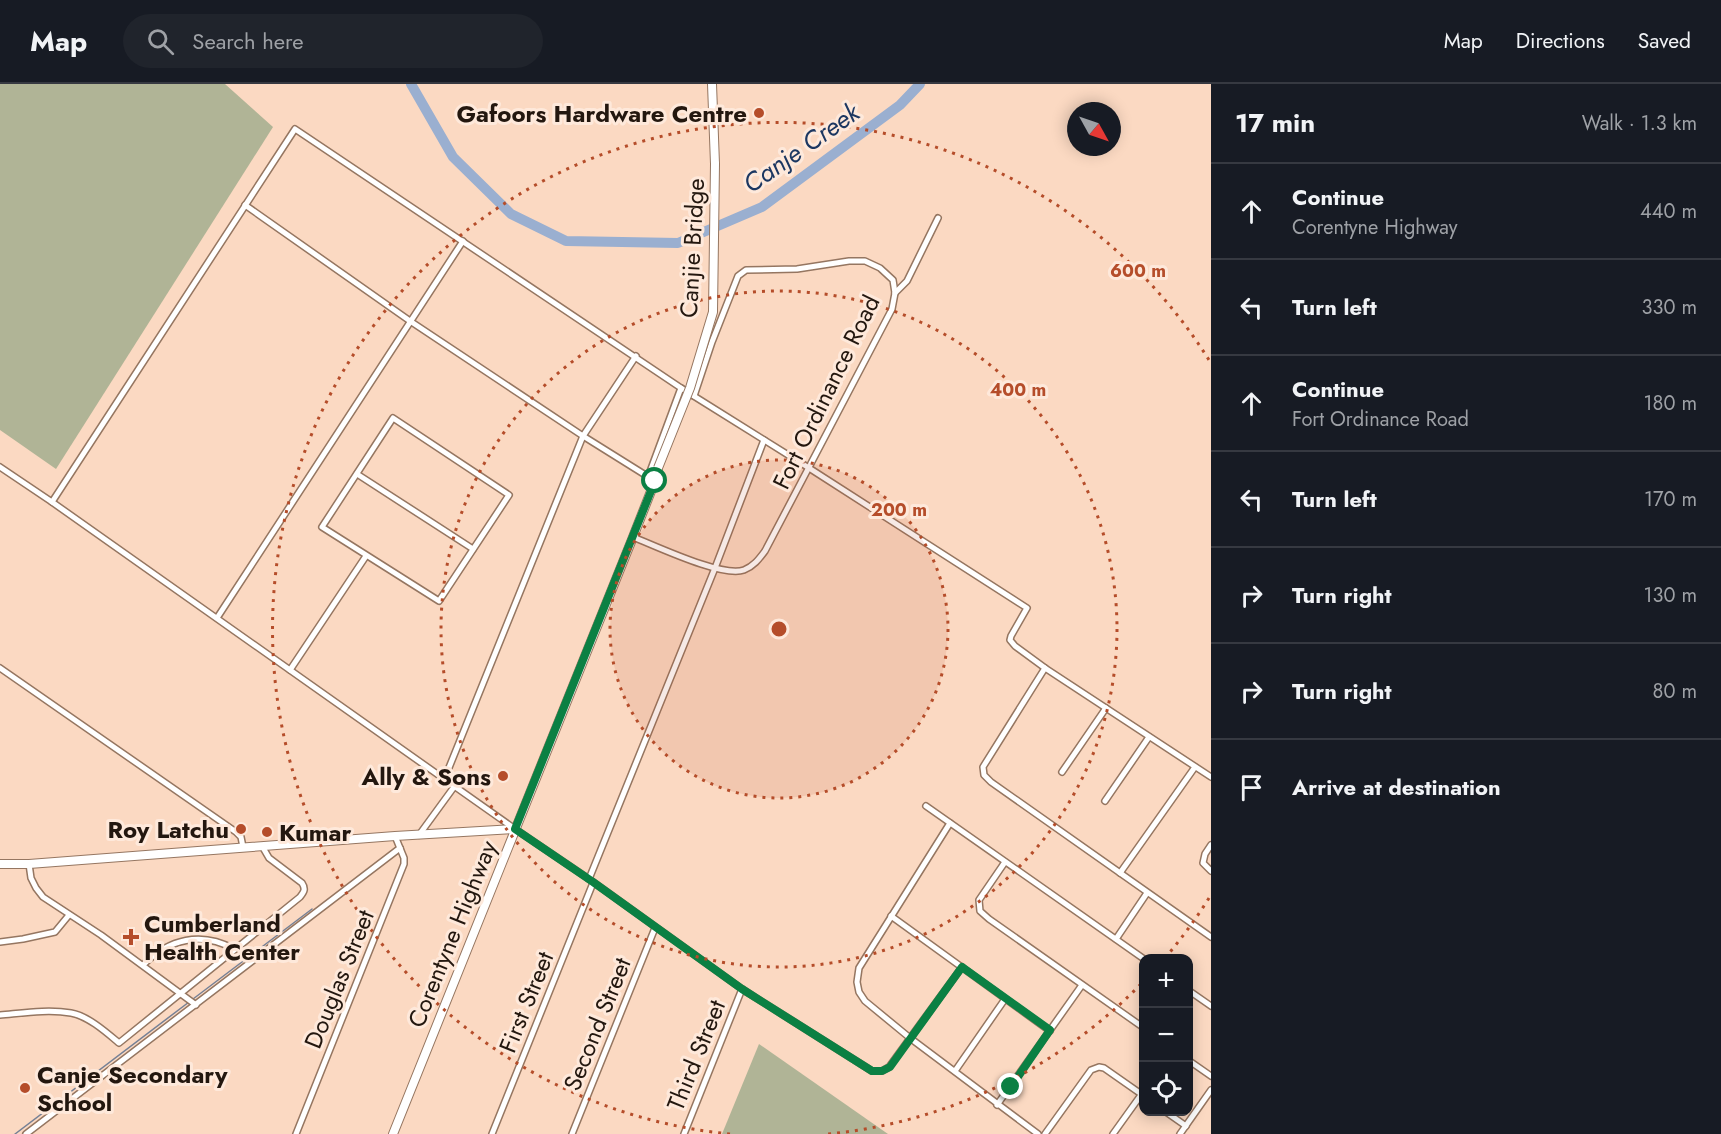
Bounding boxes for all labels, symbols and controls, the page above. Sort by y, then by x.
search box [123,14,543,68]
text: Map [30,21,87,62]
icon: search [144,25,177,58]
text: Search here [192,25,304,57]
text: Map [1444,26,1483,56]
text: Directions [1516,26,1605,56]
text: Saved [1638,26,1691,56]
water label: Canje Creek [735,93,869,202]
place label: Gafoors Hardware Centre [457,96,747,131]
north arrow [1067,102,1121,156]
text: 17 min [1235,104,1315,142]
marker: Gafoors Hardware Centre [752,106,766,120]
text: Walk · 1.3 km [1582,109,1697,138]
street label: Canjie Bridge [671,177,713,319]
text: Continue [1292,181,1384,213]
icon: ahead [1235,195,1268,228]
text: 440 m [1640,197,1697,226]
text: Corentyne Highway [1292,213,1458,242]
text: 600 m [1110,258,1166,284]
street label: Fort Ordinance Road [764,289,888,495]
icon: left [1235,291,1268,324]
text: Turn left [1292,291,1377,323]
text: 330 m [1642,293,1697,322]
text: Continue [1292,373,1384,405]
text: 400 m [990,377,1046,403]
icon: ahead [1235,387,1268,420]
text: 180 m [1643,389,1697,418]
text: Fort Ordinance Road [1292,405,1469,434]
route start [641,467,667,493]
icon: left [1235,483,1268,516]
text: Turn left [1292,483,1377,515]
text: 170 m [1644,485,1697,514]
text: 200 m [871,497,927,523]
icon: right [1235,579,1268,612]
text: Turn right [1292,579,1392,611]
text: 130 m [1643,581,1697,610]
centre of rings [769,619,789,639]
icon: right [1235,675,1268,708]
text: Turn right [1292,675,1392,707]
text: 80 m [1652,677,1697,706]
place label: Ally & Sons [361,759,491,794]
marker: Ally & Sons [496,769,510,783]
icon: arrive [1235,771,1268,804]
text: Arrive at destination [1292,771,1501,803]
place label: Roy Latchu [107,812,229,847]
place label: Kumar [279,815,351,850]
marker: Roy Latchu [234,822,248,836]
marker: Kumar [260,825,274,839]
street label: Corentyne Highway [399,835,506,1033]
street label: Douglas Street [295,904,383,1054]
place label: Cumberland Health Center [144,906,300,969]
marker: Cumberland Health Center [122,928,140,946]
street label: First Street [490,946,562,1058]
street label: Second Street [554,952,640,1096]
map controls [1139,954,1193,1116]
button: + [1139,954,1193,1008]
street label: Third Street [658,994,734,1116]
button: − [1139,1008,1193,1062]
place label: Canje Secondary School [37,1057,228,1120]
button: locate [1139,1062,1193,1116]
route end [997,1073,1023,1099]
marker: Canje Secondary School [18,1081,32,1095]

